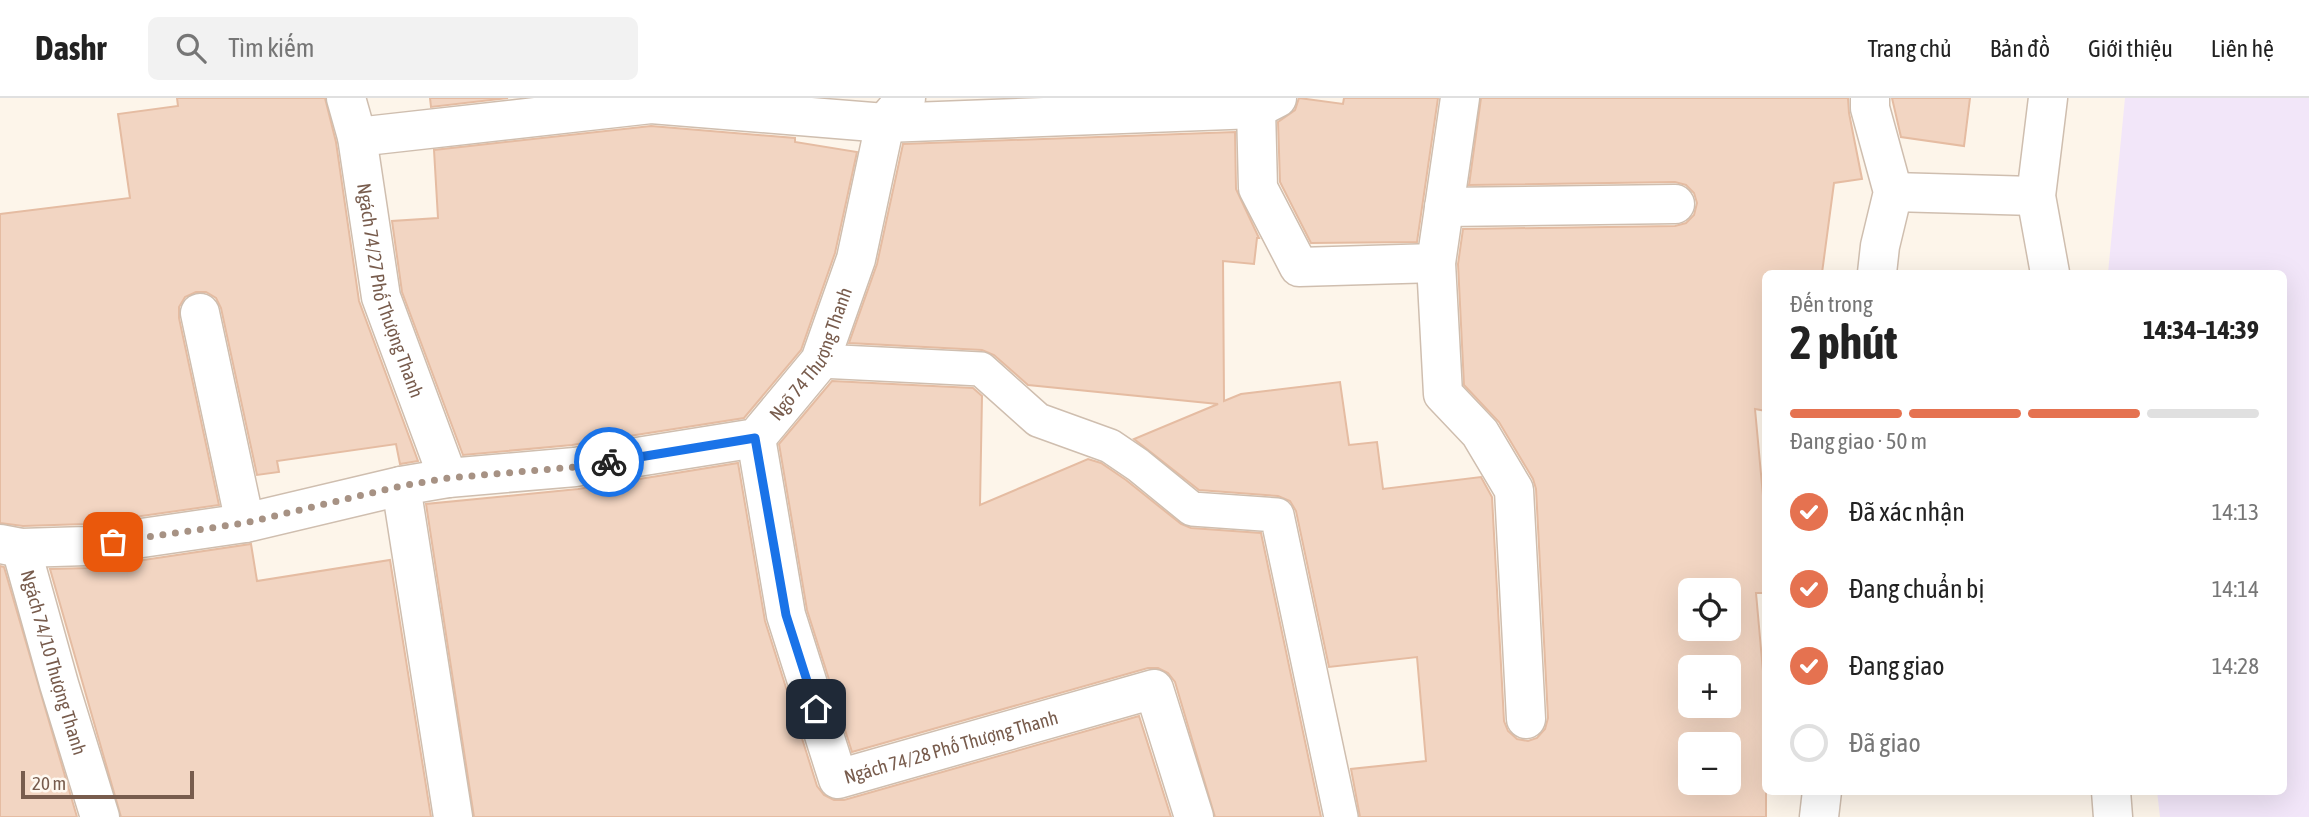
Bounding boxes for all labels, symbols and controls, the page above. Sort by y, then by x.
search box [148,17,638,80]
text: Dashr [35,29,106,67]
icon: search [172,29,210,67]
text: Tìm kiếm [228,33,315,63]
text: Trang chủ [1867,35,1952,62]
text: Bản đồ [1990,35,2050,62]
text: Giới thiệu [2088,35,2173,62]
text: Liên hệ [2211,35,2274,62]
street label: Ngách 74/27 Phố Thượng Thanh [353,182,428,401]
street label: Ngõ 74 Thượng Thanh [765,284,856,424]
text: Đến trong [1790,291,1873,317]
text: 14:34–14:39 [2143,315,2259,345]
text: 2 phút [1790,316,1898,369]
courier [574,427,644,497]
text: Đang giao · 50 m [1790,428,1927,454]
icon: bike [590,443,628,481]
icon: check [1790,493,1828,531]
text: Đã xác nhận [1849,497,1965,527]
text: 14:13 [2212,499,2259,525]
pin [83,512,143,572]
icon: bag [94,523,132,561]
street label: Ngách 74/10 Thượng Thanh [17,568,91,757]
icon: check [1790,570,1828,608]
text: Đang chuẩn bị [1849,574,1984,604]
text: 14:14 [2212,576,2259,602]
map controls [1678,578,1741,795]
button: locate [1678,578,1741,641]
icon: check [1790,647,1828,685]
text: Đang giao [1849,651,1944,681]
text: 14:28 [2212,653,2259,679]
button: + [1678,655,1741,718]
pin [786,679,846,739]
icon: home [797,690,835,728]
street label: Ngách 74/28 Phố Thượng Thanh [841,706,1060,788]
text: Đã giao [1849,728,1921,758]
button: − [1678,732,1741,795]
scale bar [21,768,194,800]
text: 20 m [32,772,66,794]

